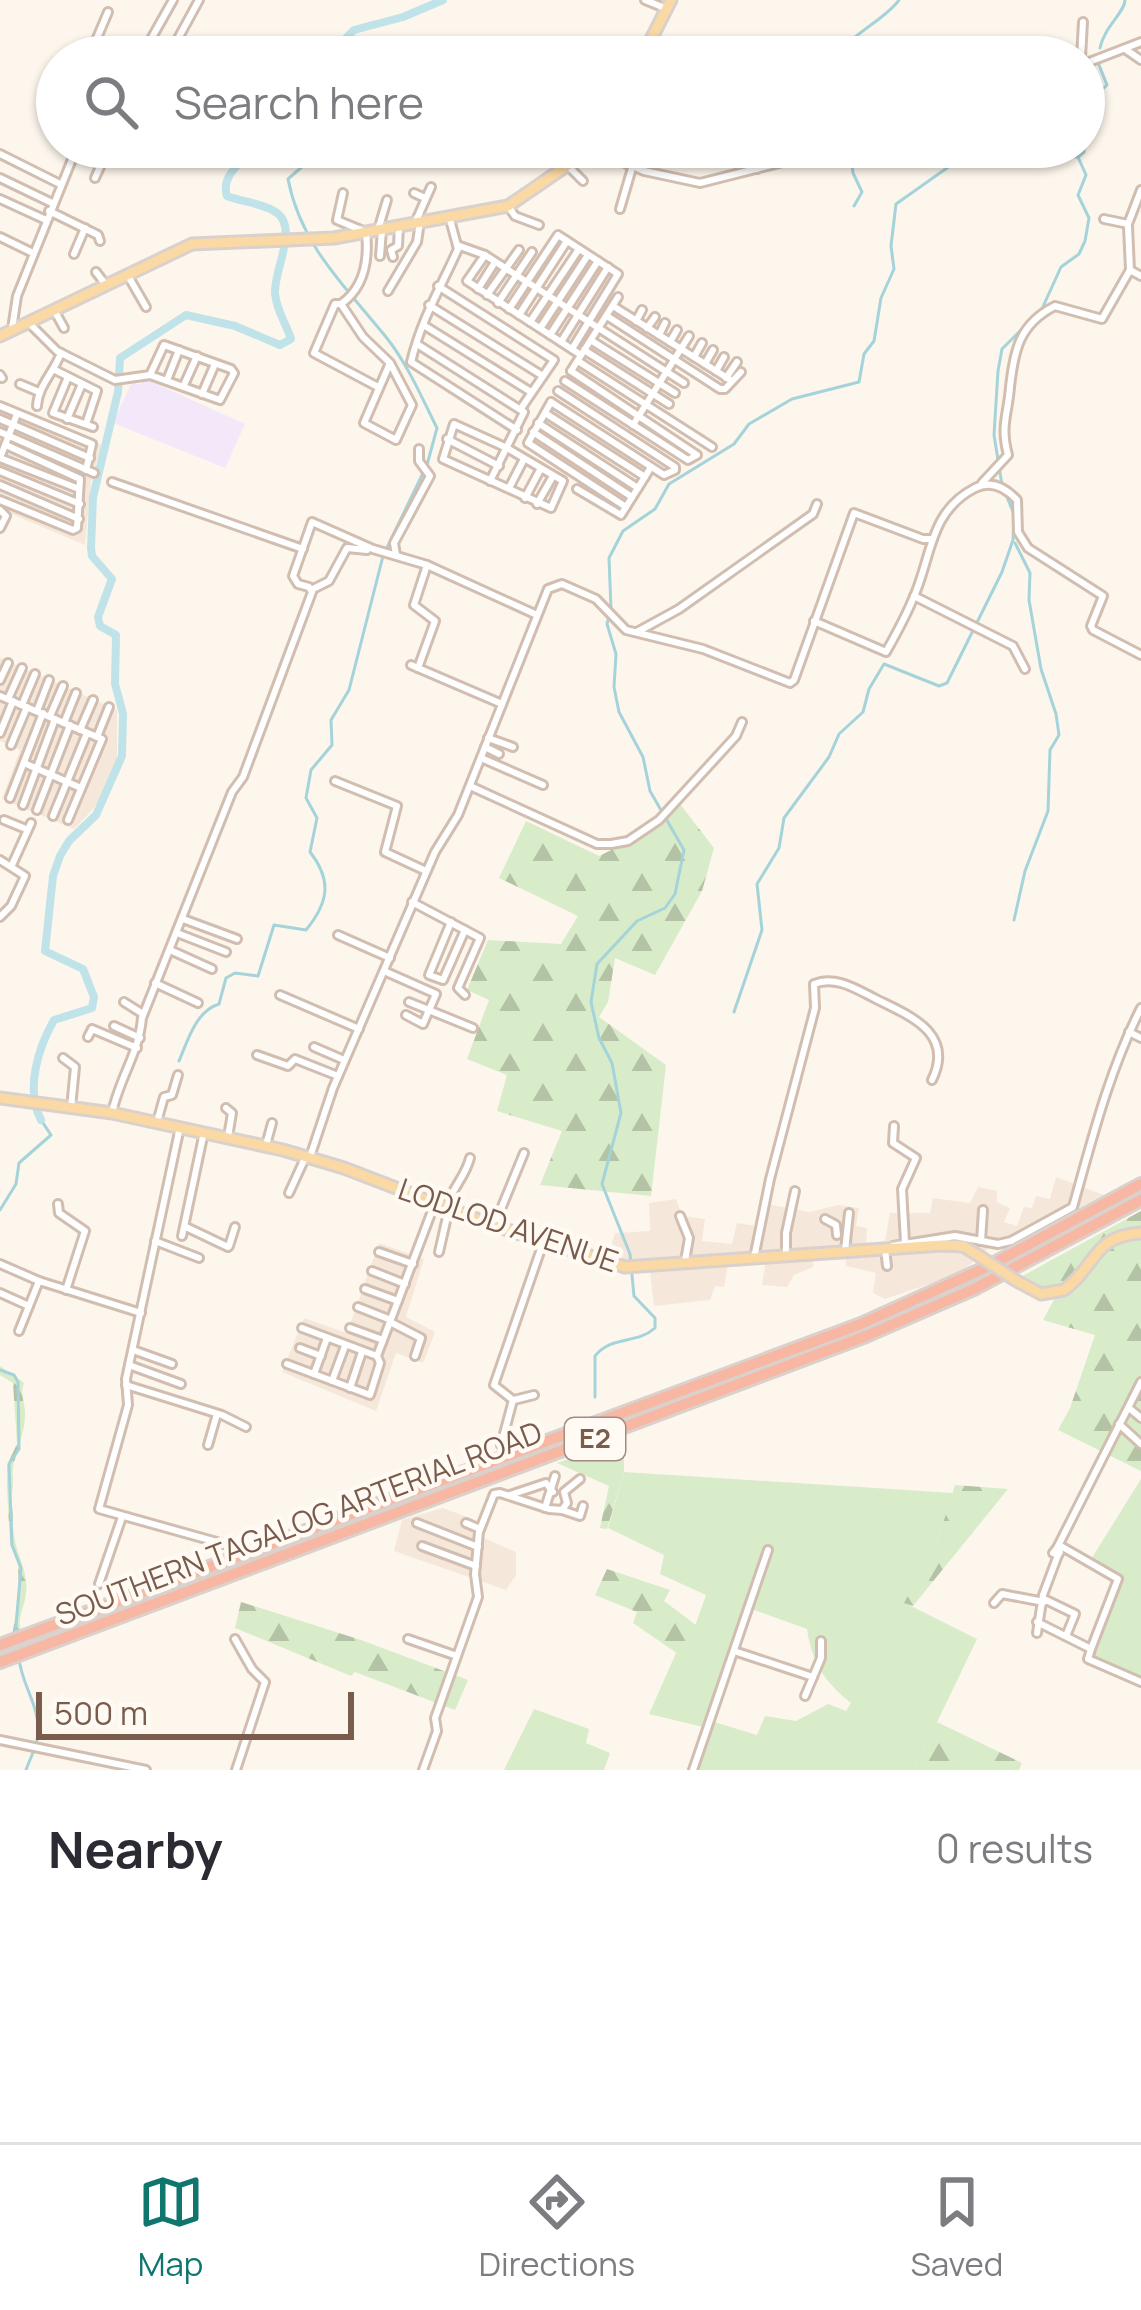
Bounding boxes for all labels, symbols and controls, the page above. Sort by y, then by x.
search box [36,36,1105,168]
icon: search [78,69,144,135]
text: Search here [174,71,424,133]
street label: LODLOD AVENUE [393,1168,624,1281]
street label: SOUTHERN TAGALOG ARTERIAL ROAD [49,1411,548,1635]
road number: E2 [565,1418,625,1460]
scale bar [36,1686,354,1739]
text: 500 m [54,1690,148,1735]
text: Nearby [48,1814,223,1883]
text: 0 results [936,1821,1093,1875]
tab: Map [138,2169,204,2286]
tab: Directions [479,2169,635,2286]
tab: Saved [910,2169,1003,2286]

